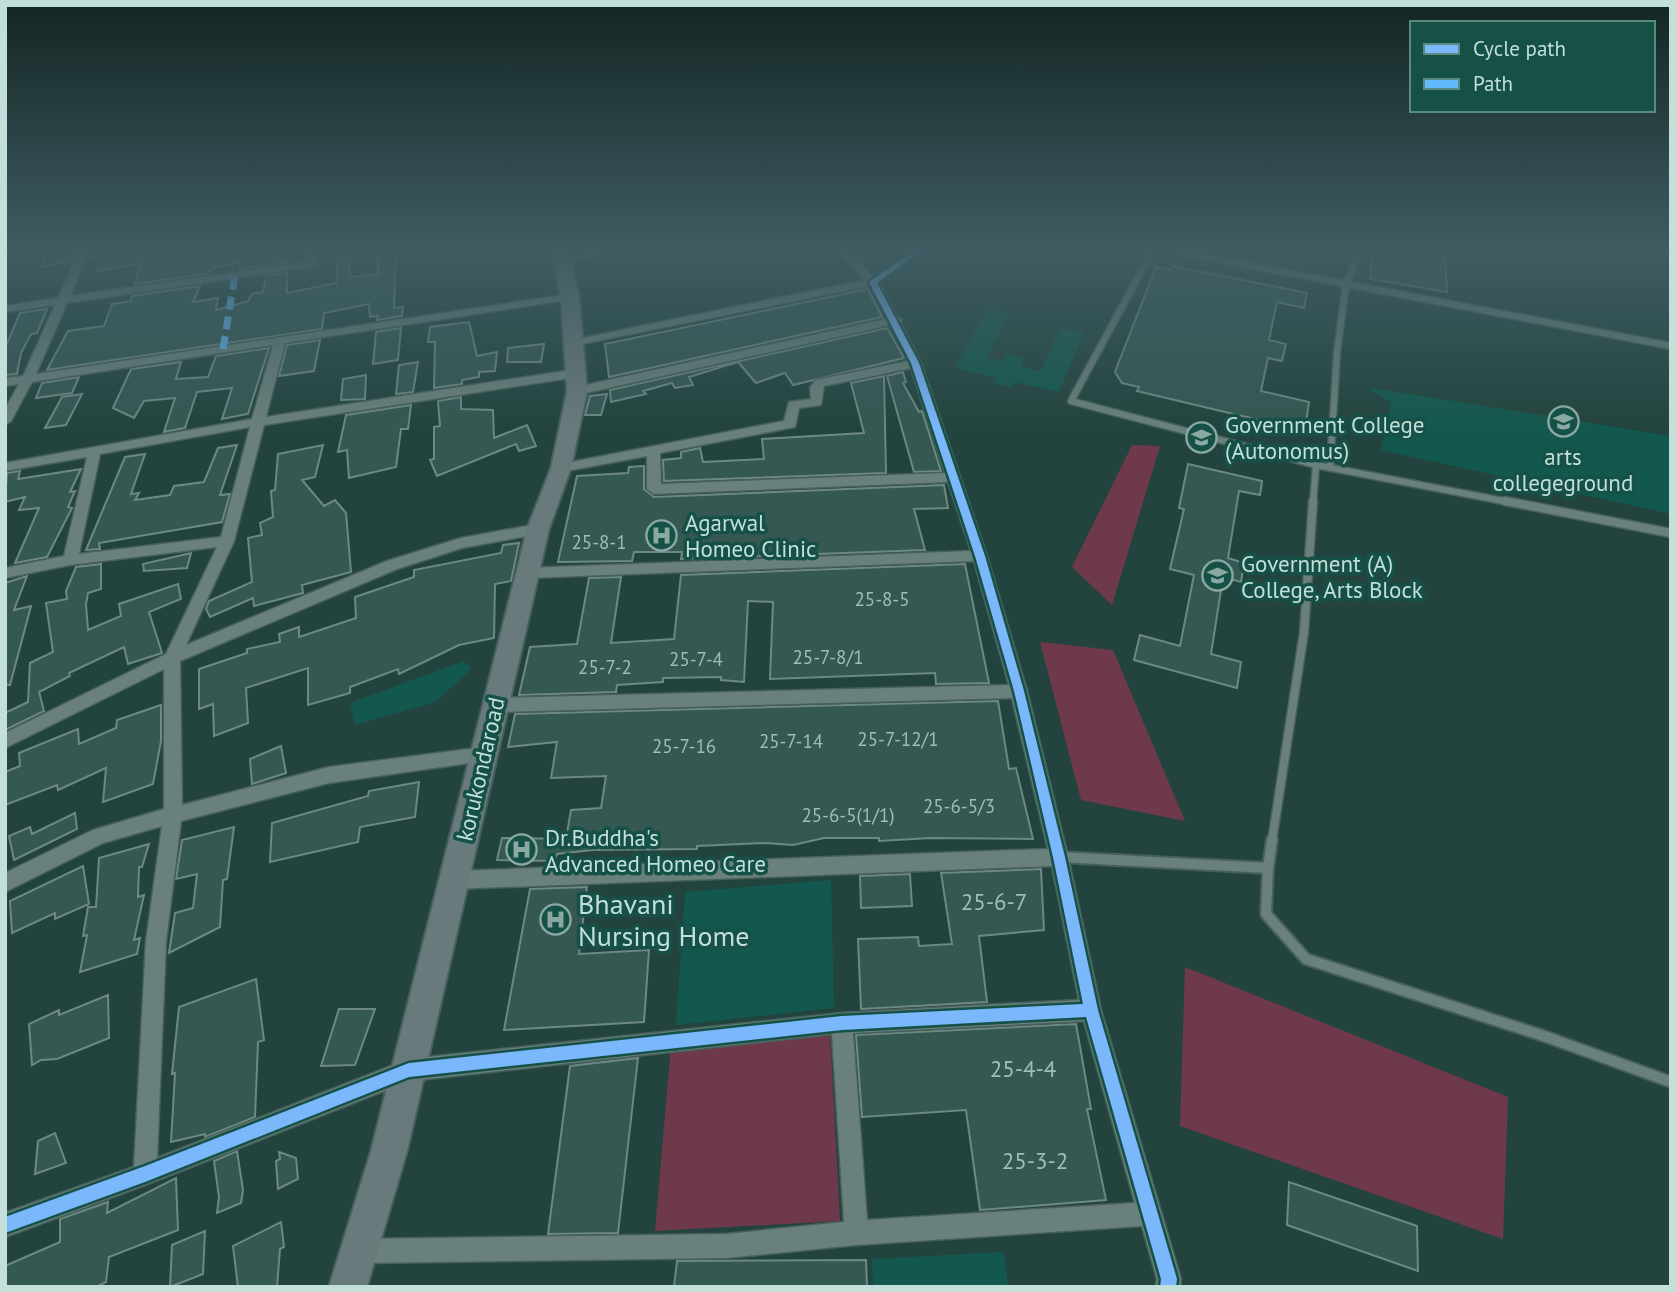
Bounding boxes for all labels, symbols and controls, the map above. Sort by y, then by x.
legend [1410,21,1655,112]
text: Cycle path [1473,35,1566,62]
text: Path [1473,70,1513,97]
school or university icon: arts collegeground [1546,405,1580,439]
place label: Government College (Autonomus) [1225,410,1424,465]
school or university icon: Government College (Autonomus) [1185,420,1219,454]
place label: arts collegeground [1493,442,1633,497]
place label: Agarwal Homeo Clinic [685,508,817,563]
hospital icon: Agarwal Homeo Clinic [645,518,679,552]
house number: 25-8-1 [571,530,627,554]
place label: Government (A) College, Arts Block [1241,549,1423,604]
school or university icon: Government (A) College, Arts Block [1201,559,1235,593]
house number: 25-8-5 [854,587,910,611]
house number: 25-7-8/1 [793,645,863,669]
house number: 25-7-4 [669,647,723,671]
house number: 25-7-2 [578,655,632,679]
street label: korukondaroad [449,694,511,844]
house number: 25-7-12/1 [857,727,939,751]
house number: 25-7-14 [759,729,823,753]
house number: 25-7-16 [652,734,716,758]
house number: 25-6-5/3 [923,794,995,818]
house number: 25-6-5(1/1) [801,803,895,827]
place label: Dr.Buddha's Advanced Homeo Care [545,823,766,878]
hospital icon: Dr.Buddha's Advanced Homeo Care [505,833,539,867]
place label: Bhavani Nursing Home [578,885,749,954]
house number: 25-6-7 [961,887,1027,916]
hospital icon: Bhavani Nursing Home [538,902,572,936]
house number: 25-4-4 [990,1054,1057,1083]
house number: 25-3-2 [1002,1146,1068,1175]

